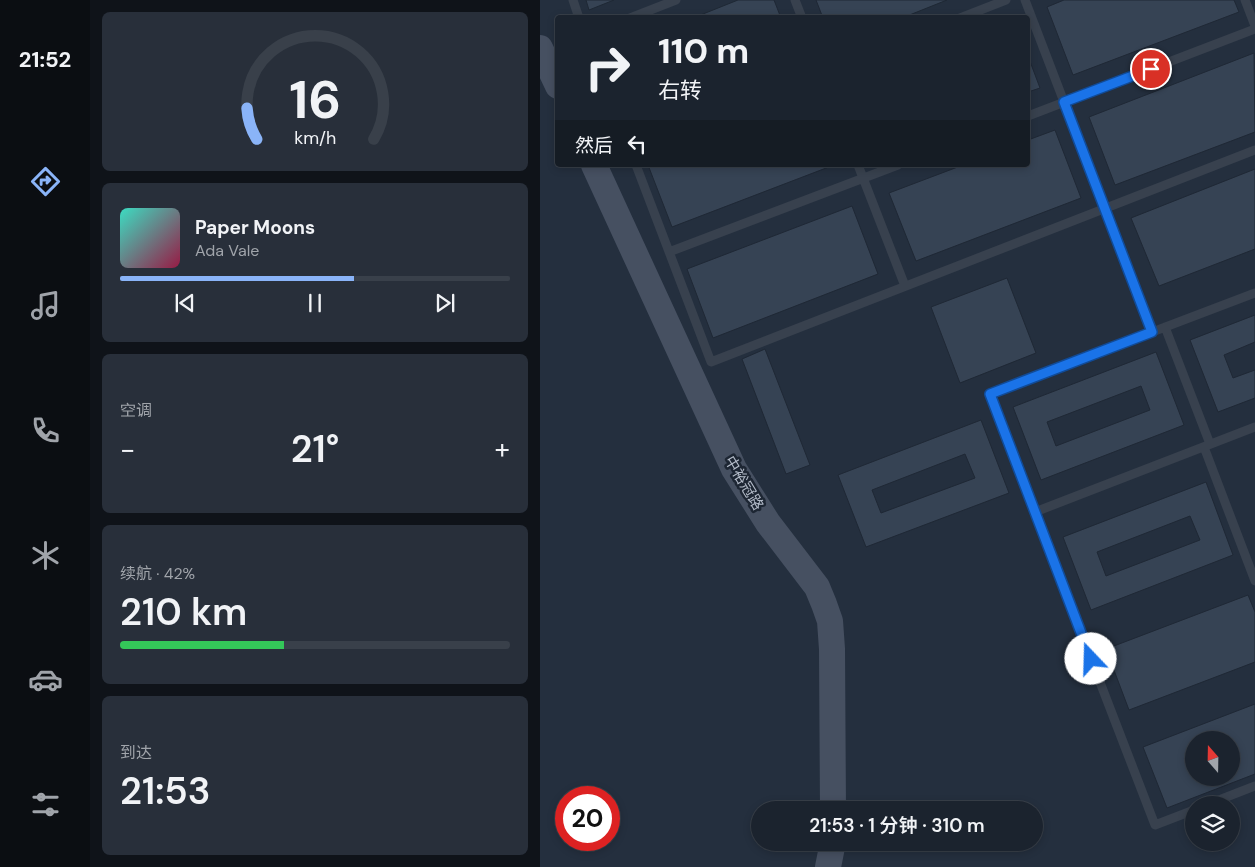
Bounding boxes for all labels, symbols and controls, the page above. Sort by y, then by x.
text: 110 m [658,28,749,74]
icon: right [575,35,640,100]
text: 21:52 [19,45,71,74]
pin [1130,48,1172,90]
icon: arrive [1137,55,1165,83]
text: 16 [289,66,341,134]
text: 右转 [658,76,702,105]
text: km/h [294,126,336,150]
icon: left [623,130,651,158]
text: 然后 [575,133,613,158]
icon: directions [28,164,63,199]
text: Paper Moons [195,215,315,240]
text: Ada Vale [195,240,259,261]
icon: music [28,288,63,323]
icon: previous [171,289,199,317]
icon: pause [301,289,329,317]
icon: next [431,289,459,317]
text: 空调 [120,400,152,421]
icon: phone [28,413,63,448]
text: 21° [291,424,339,474]
text: − [120,431,135,468]
text: + [495,431,510,468]
street label: 中裕冠路 [720,452,768,514]
icon: climate [28,538,63,573]
text: 续航 · 42% [120,563,195,584]
text: 210 km [120,587,247,637]
position arrow [1064,632,1116,684]
icon: car [28,662,63,697]
north arrow [1185,731,1240,786]
map controls [1185,731,1240,851]
text: 到达 [120,742,152,763]
text: 21:53 [120,766,210,816]
speed limit sign: 20 [555,786,620,851]
icon: filters [28,787,63,822]
button: layers [1185,796,1240,851]
text: 21:53 · 1 分钟 · 310 m [809,813,985,838]

